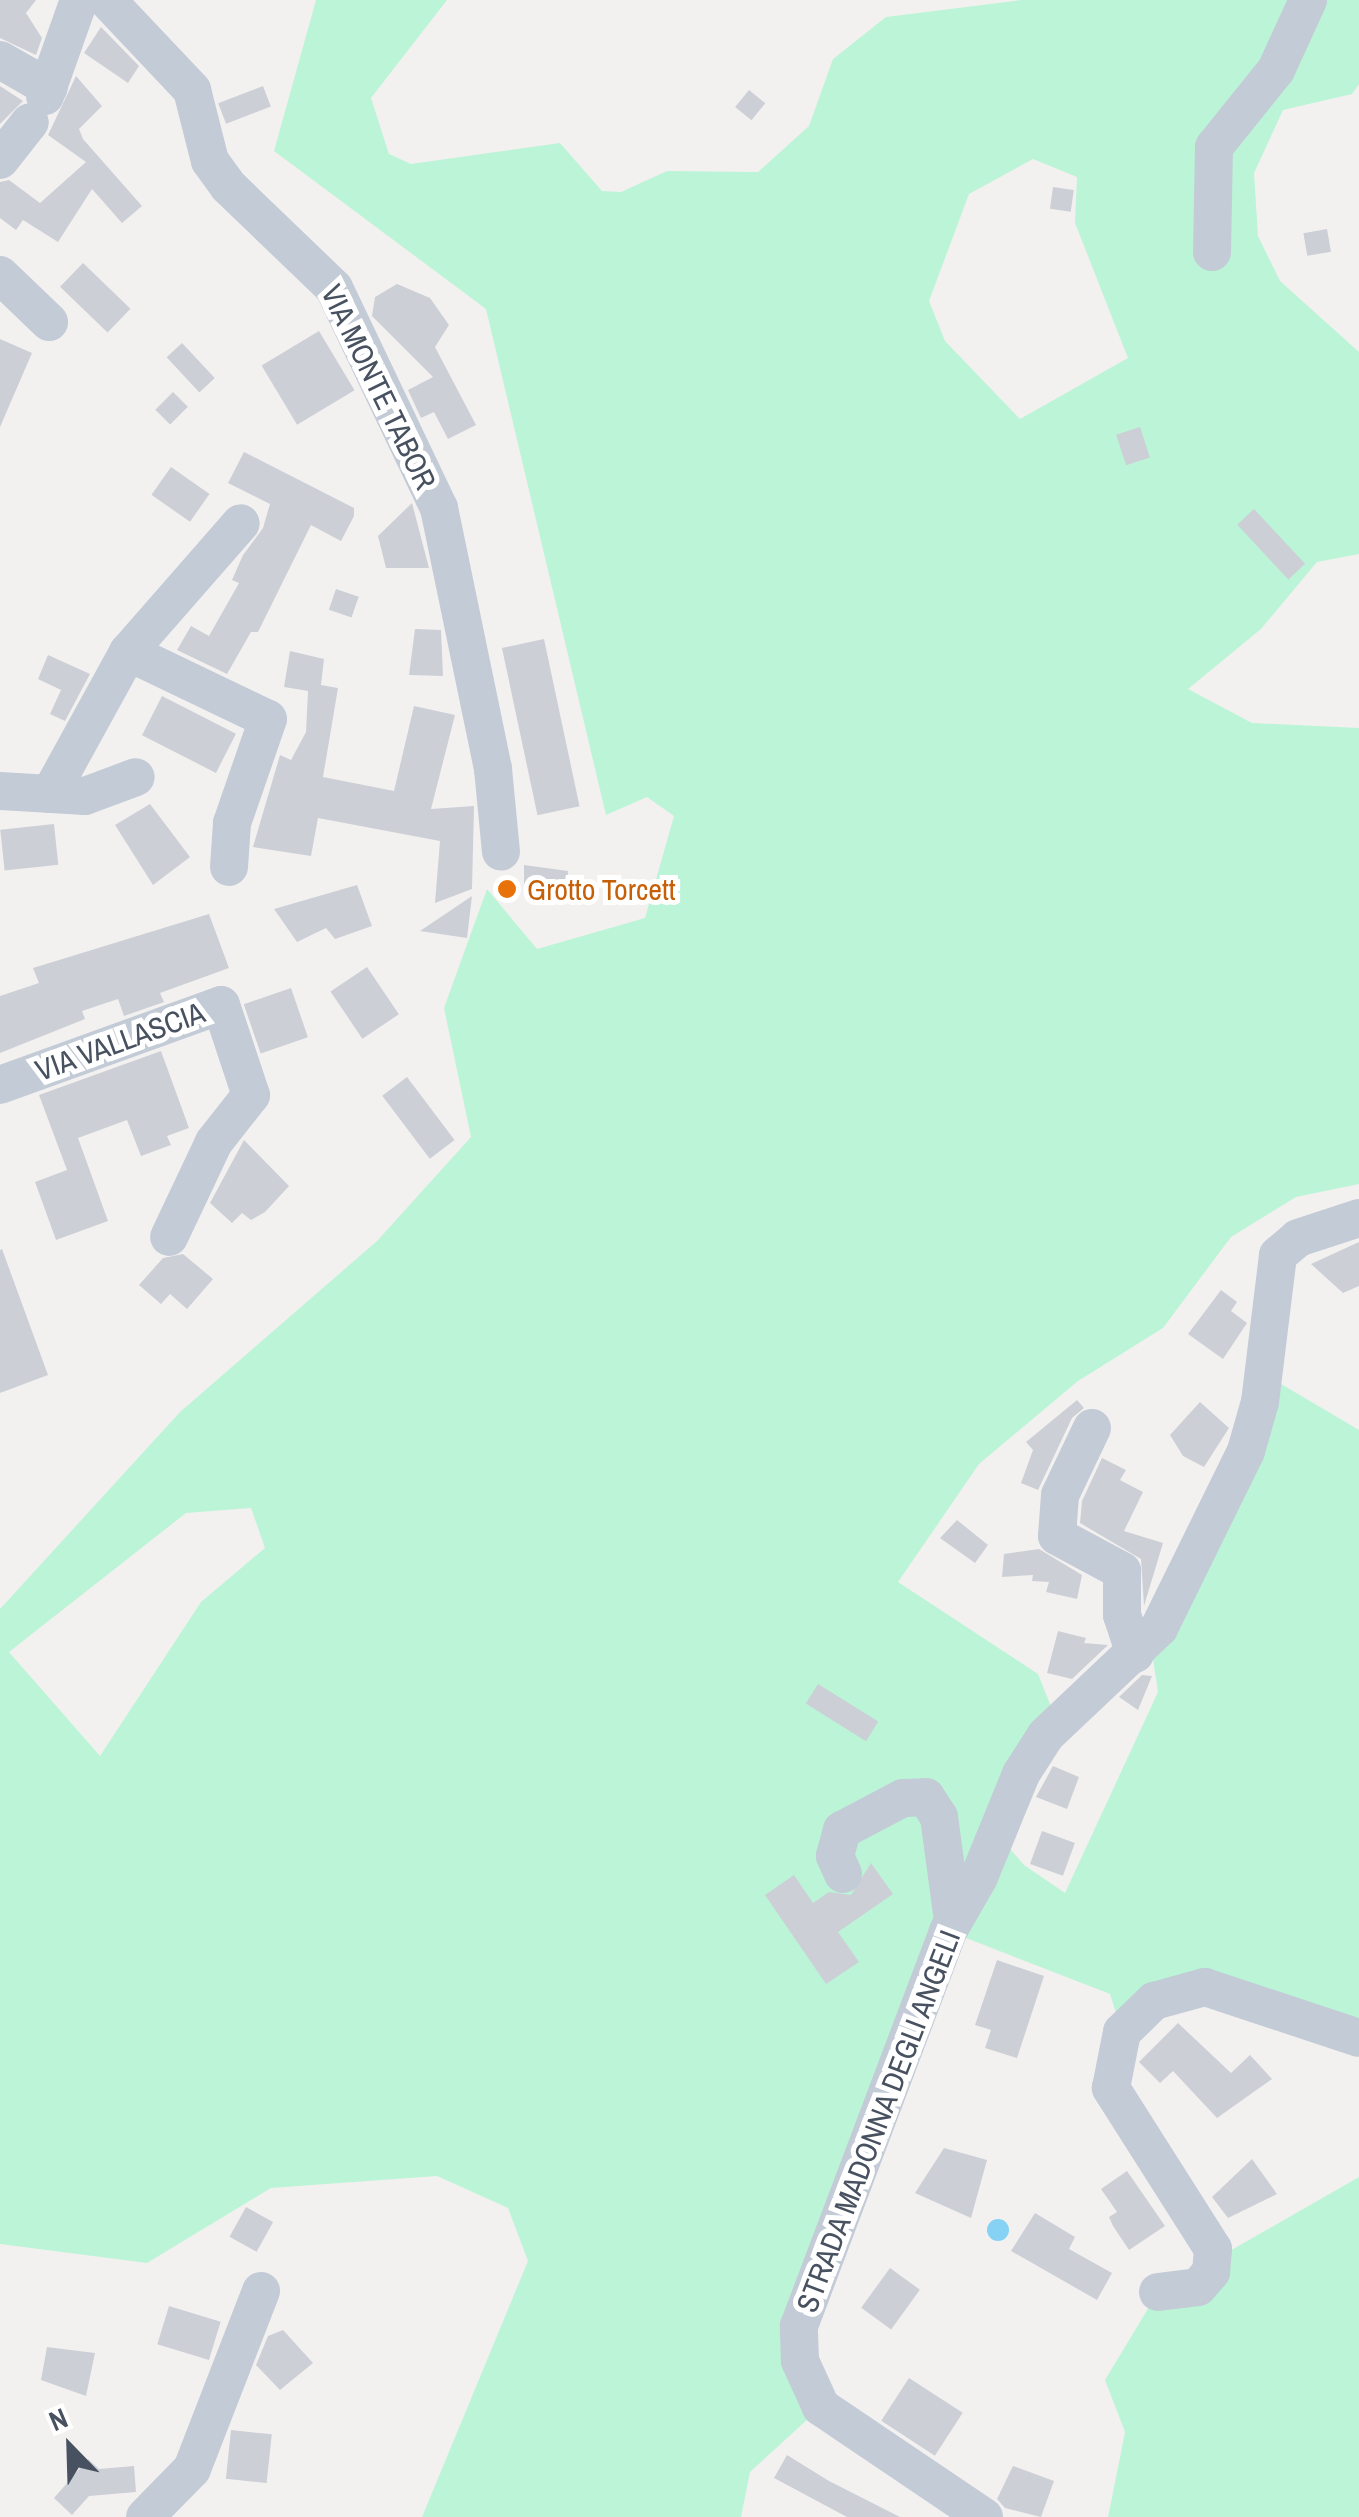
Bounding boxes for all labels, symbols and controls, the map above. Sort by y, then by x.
street label: VIA MONTE TABOR [313,278,445,496]
place label: Grotto Torcett [527,871,676,907]
marker: Grotto Torcett [496,878,518,900]
street label: VIA VALLASCIA [30,994,210,1088]
street label: STRADA MADONNA DEGLI ANGELI [788,1923,968,2319]
north arrow [20,2397,120,2497]
text: N [43,2399,73,2440]

